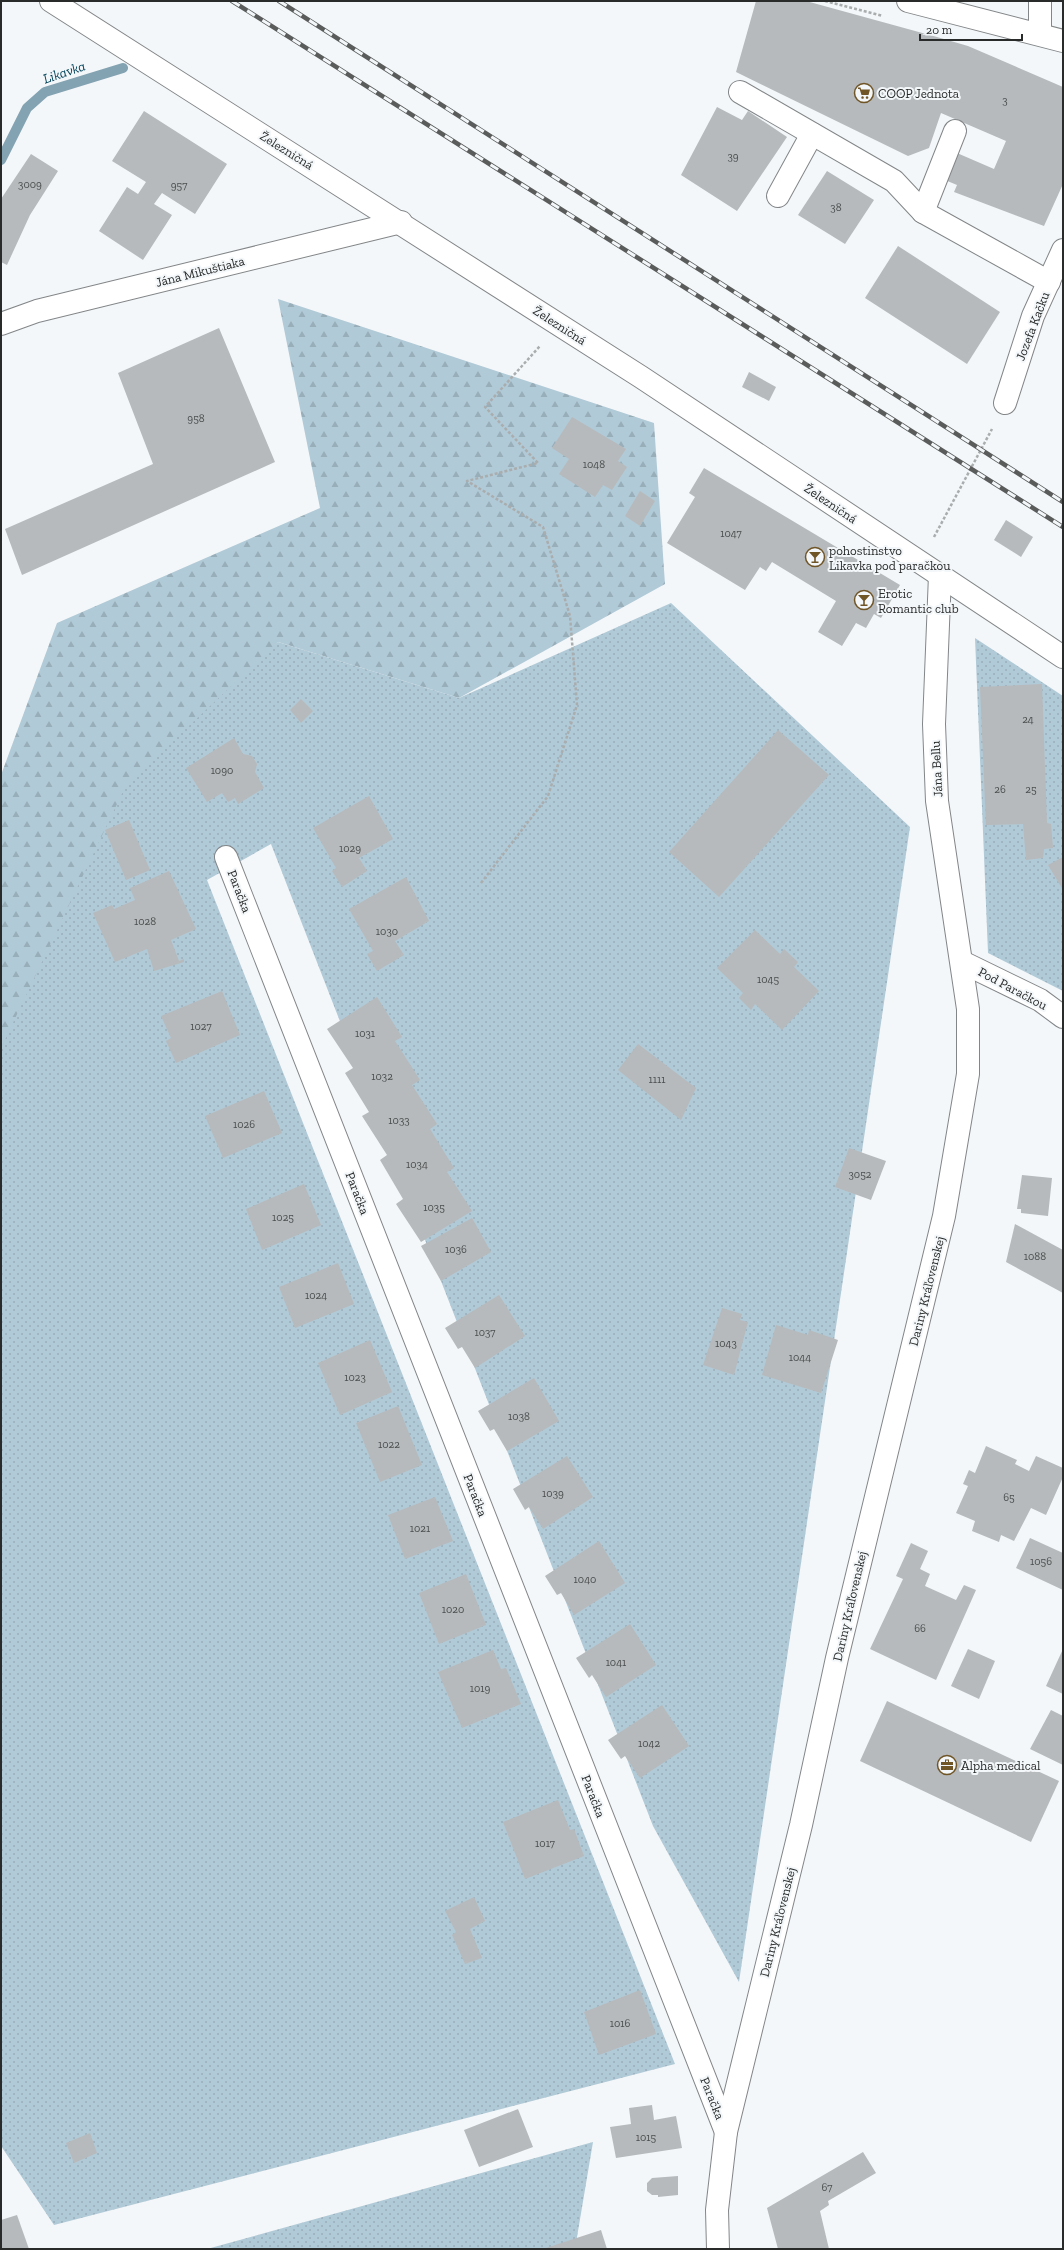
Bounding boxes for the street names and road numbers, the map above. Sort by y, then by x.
street label: Železničná [257,128,317,173]
street label: Jána Mikuštiaka [154,253,247,290]
street label: Jozefa Kačku [1012,289,1053,363]
street label: Železničná [530,303,590,348]
street label: Železničná [802,480,860,527]
street label: Jána Bellu [927,740,945,798]
street label: Paračka [225,868,255,915]
street label: Pod Paračkou [976,964,1050,1013]
street label: Paračka [343,1170,373,1217]
street label: Dariny Kráľovenskej [906,1235,948,1348]
street label: Paračka [461,1472,491,1519]
street label: Dariny Kráľovenskej [830,1550,870,1663]
street label: Paračka [579,1773,609,1820]
street label: Dariny Kráľovenskej [757,1866,799,1979]
street label: Paračka [697,2075,728,2122]

